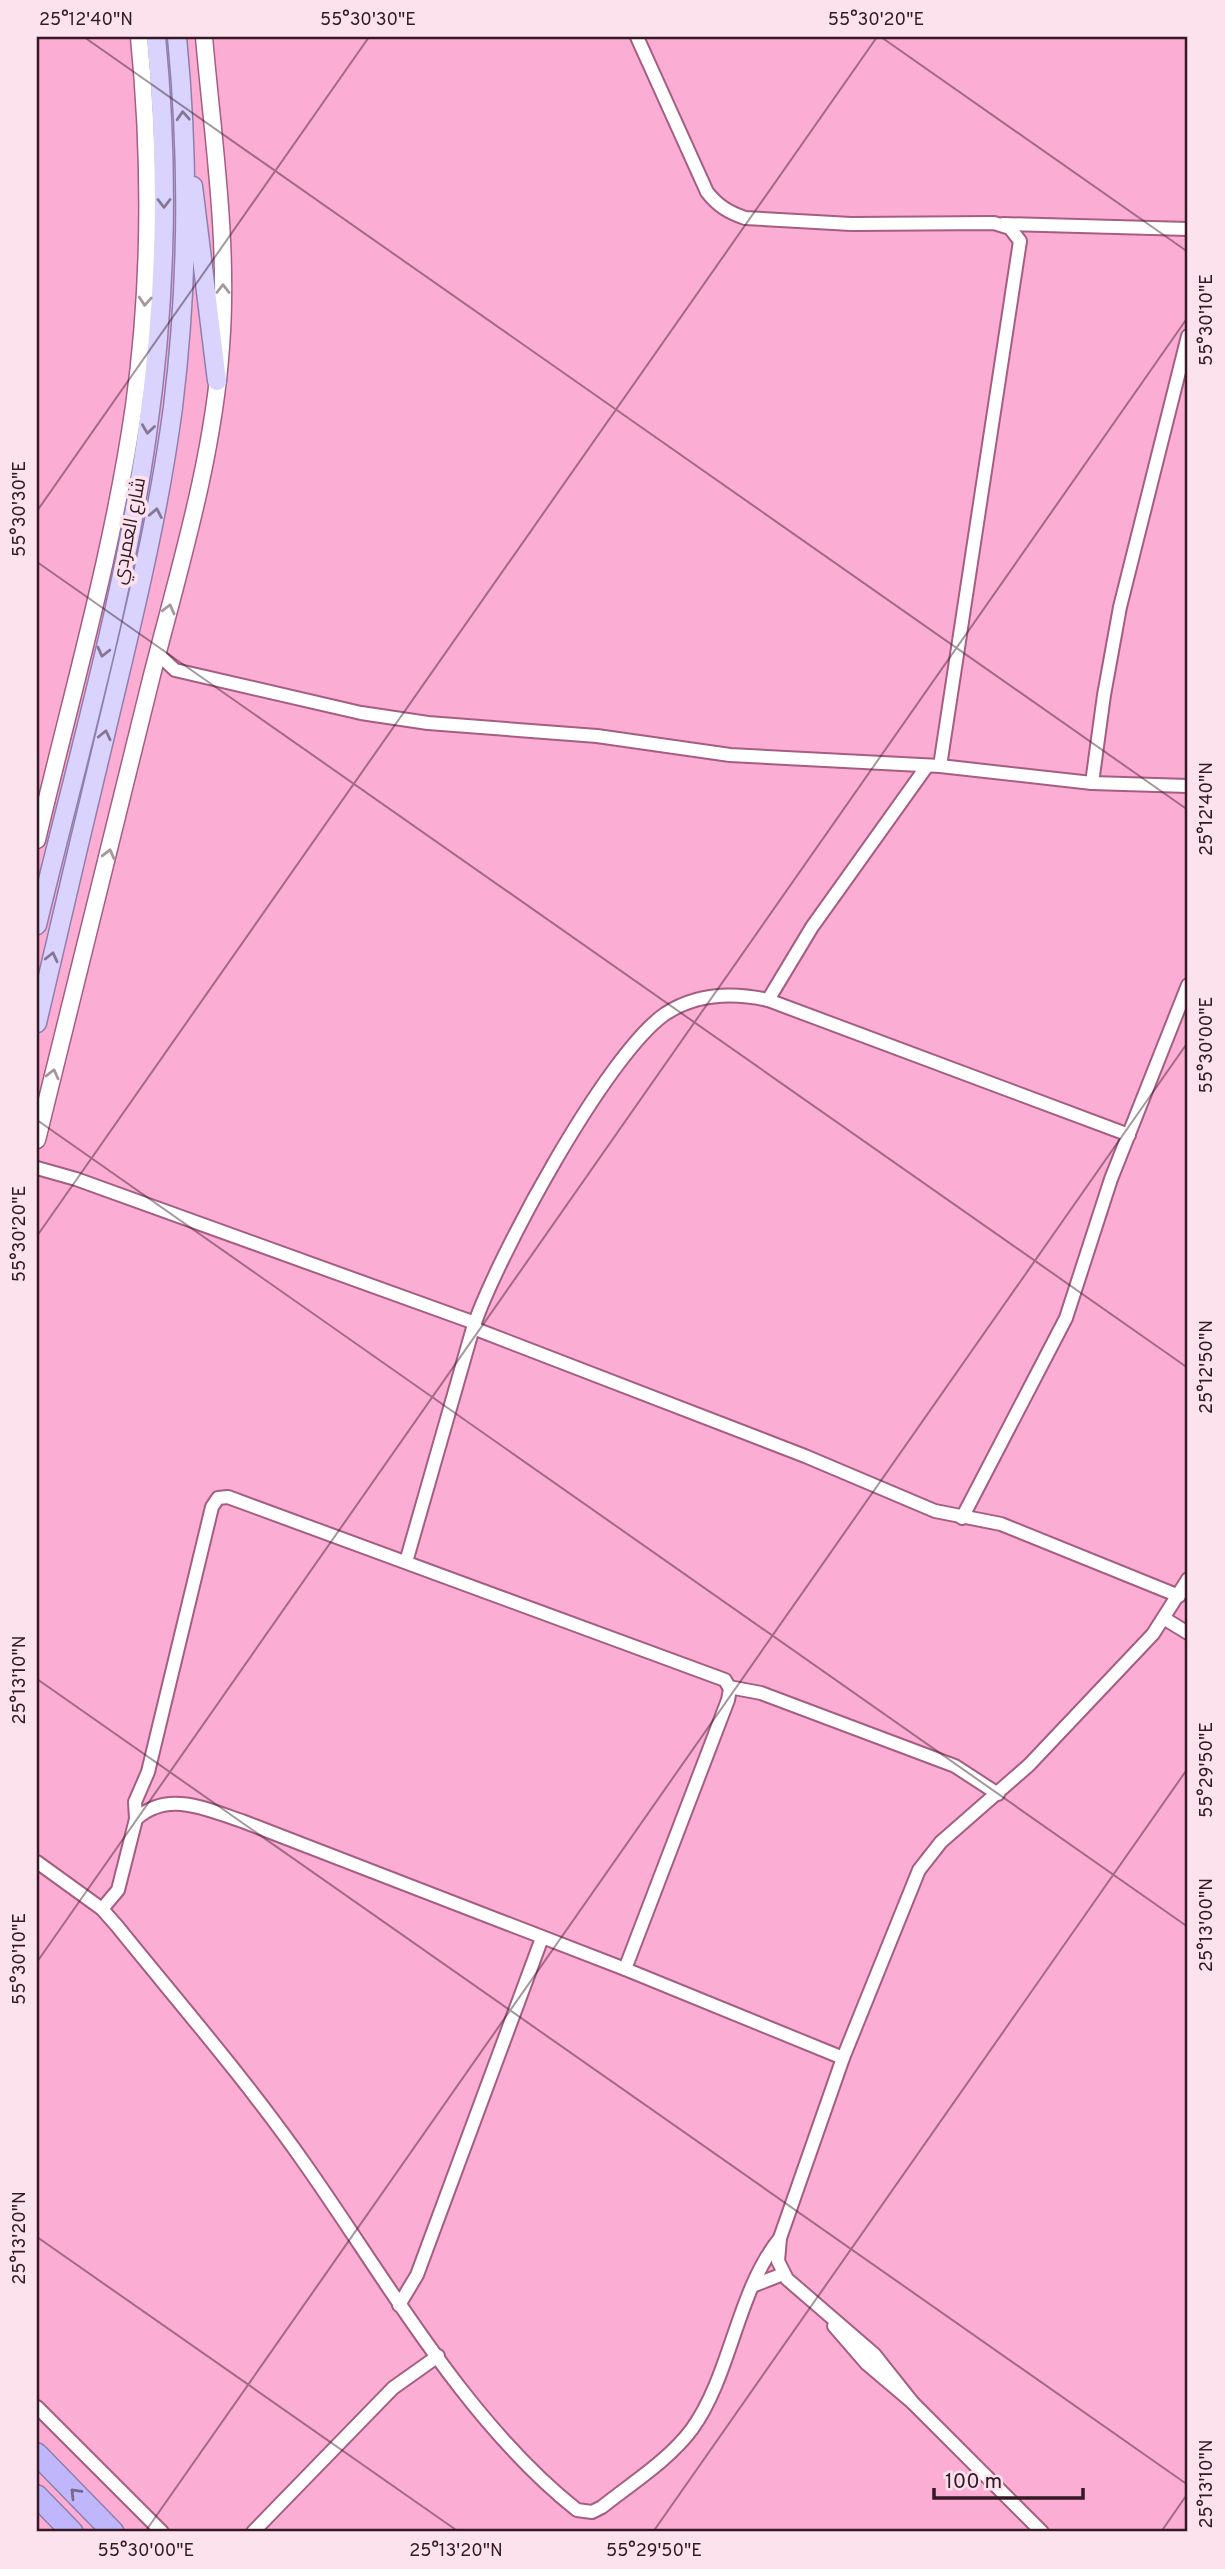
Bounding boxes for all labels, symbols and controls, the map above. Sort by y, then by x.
text: 25°12'40"N [39,9,133,32]
text: 55°30'30"E [320,9,416,32]
text: 55°30'20"E [828,9,924,32]
one-way arrow [175,111,190,122]
one-way arrow [156,198,172,208]
text: 55°30'10"E [1196,274,1219,366]
one-way arrow [216,283,231,294]
one-way arrow [137,295,152,306]
one-way arrow [141,424,156,435]
text: 55°30'30"E [9,461,32,557]
street label: شارع العمردي [108,475,153,587]
one-way arrow [147,508,162,520]
one-way arrow [161,603,175,615]
one-way arrow [96,646,111,658]
one-way arrow [97,729,111,741]
text: 25°12'40"N [1196,762,1219,856]
one-way arrow [101,848,115,860]
one-way arrow [44,951,59,963]
text: 55°30'00"E [1196,997,1219,1093]
one-way arrow [45,1068,59,1080]
text: 55°30'20"E [9,1186,32,1282]
text: 25°12'50"N [1196,1320,1219,1414]
text: 25°13'10"N [9,1635,32,1725]
text: 55°29'50"E [1196,1722,1219,1818]
text: 25°13'00"N [1196,1878,1219,1972]
text: 55°30'10"E [9,1913,32,2005]
text: 25°13'20"N [9,2191,32,2285]
text: 25°13'10"N [1196,2439,1219,2529]
scale bar [934,2457,1083,2501]
text: 100 m [945,2469,1002,2496]
one-way arrow [70,2488,83,2501]
text: 55°30'00"E [98,2540,194,2563]
text: 25°13'20"N [409,2540,503,2563]
text: 55°29'50"E [606,2540,702,2563]

